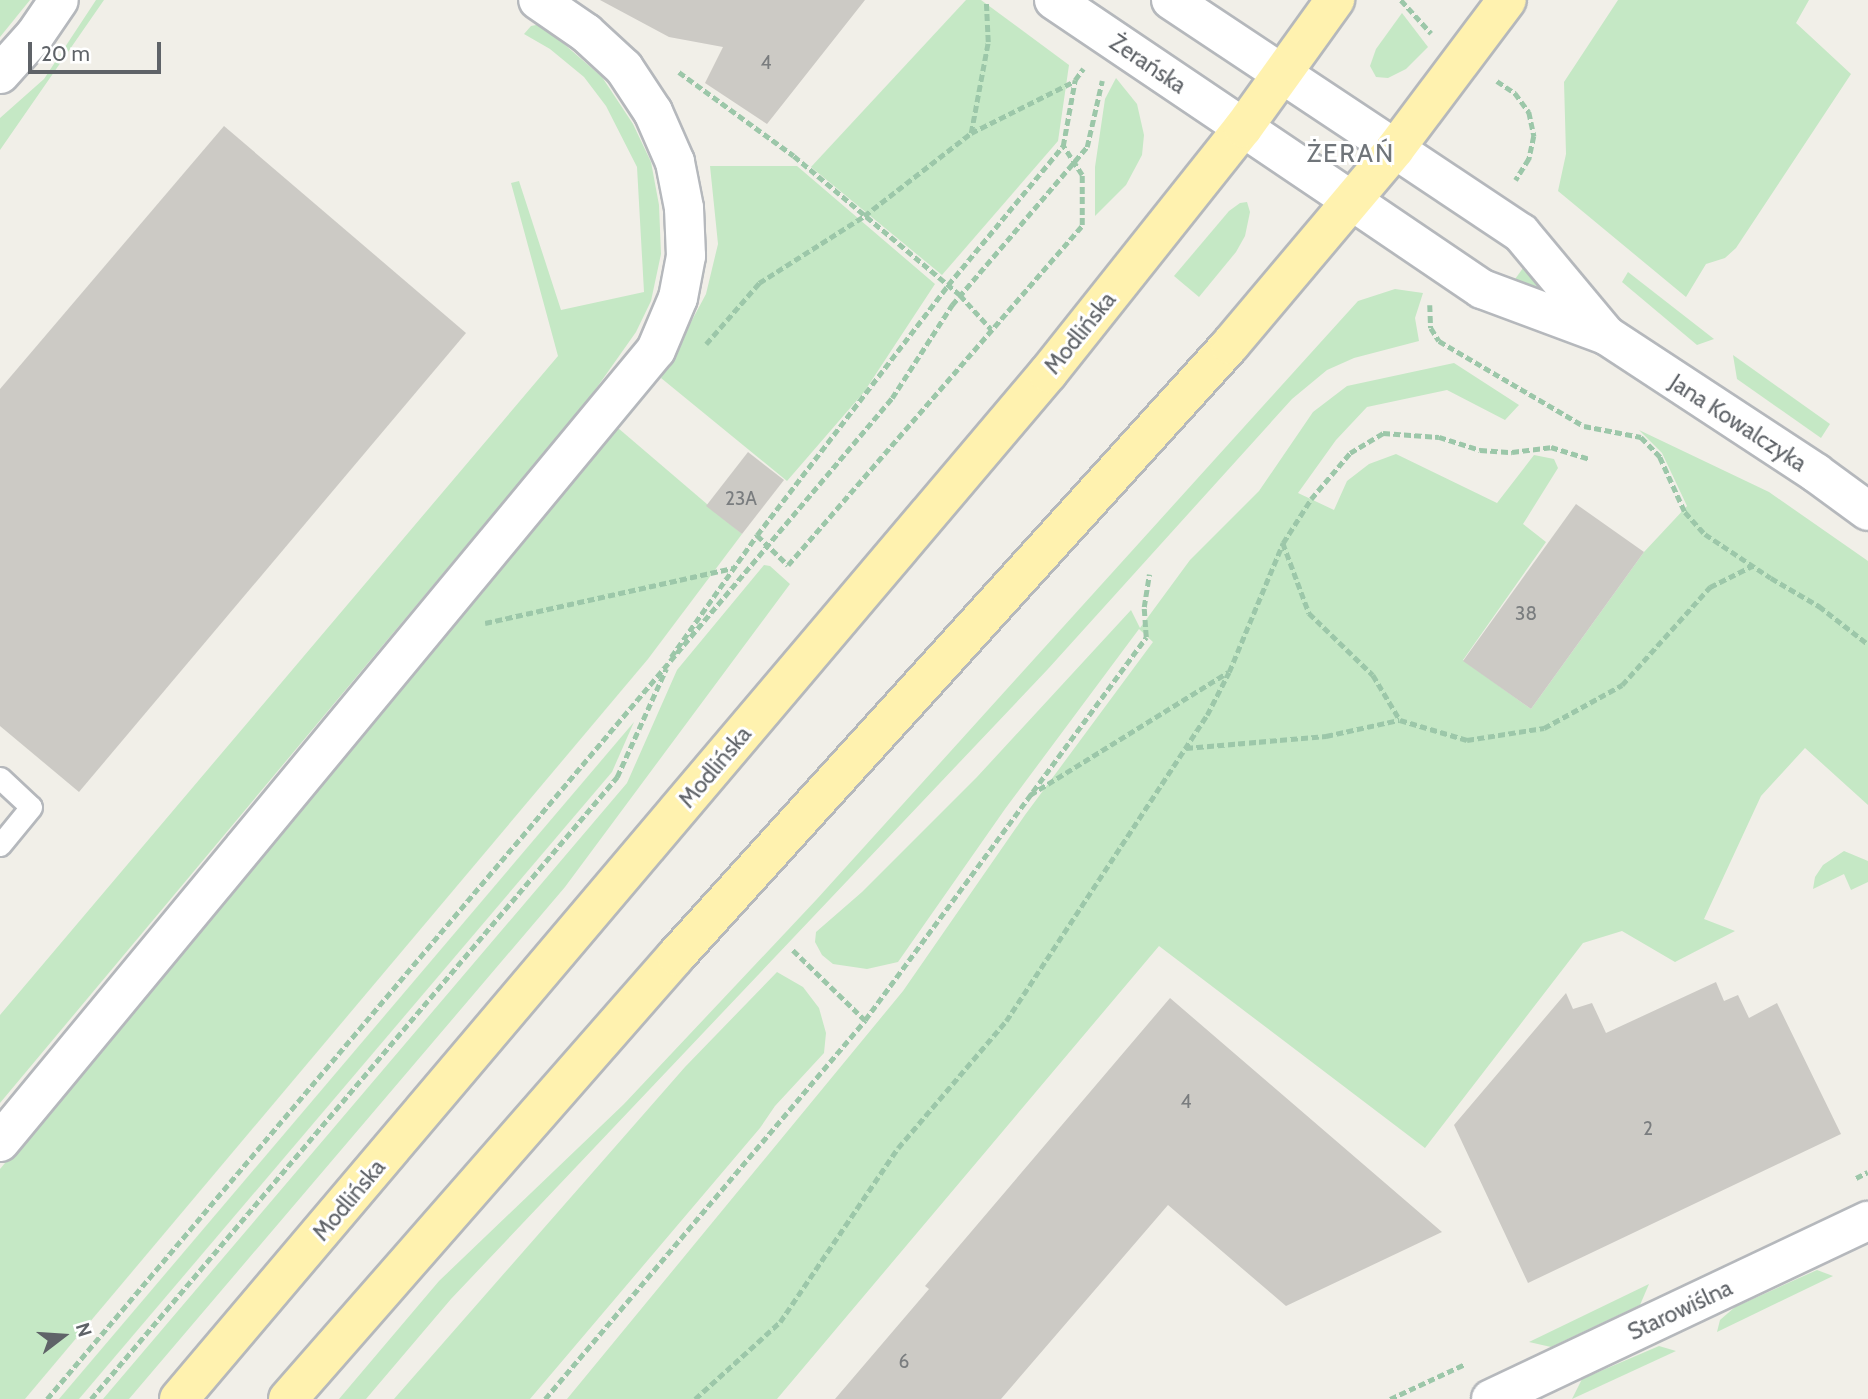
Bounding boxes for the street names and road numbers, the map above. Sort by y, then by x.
street label: Żerańska [1105,28,1191,100]
street label: Modlińska [1039,286,1121,380]
street label: Jana Kowalczyka [1664,369,1812,477]
street label: Modlińska [673,721,757,813]
street label: Modlińska [307,1154,391,1246]
street label: Starowiślna [1624,1274,1736,1346]

